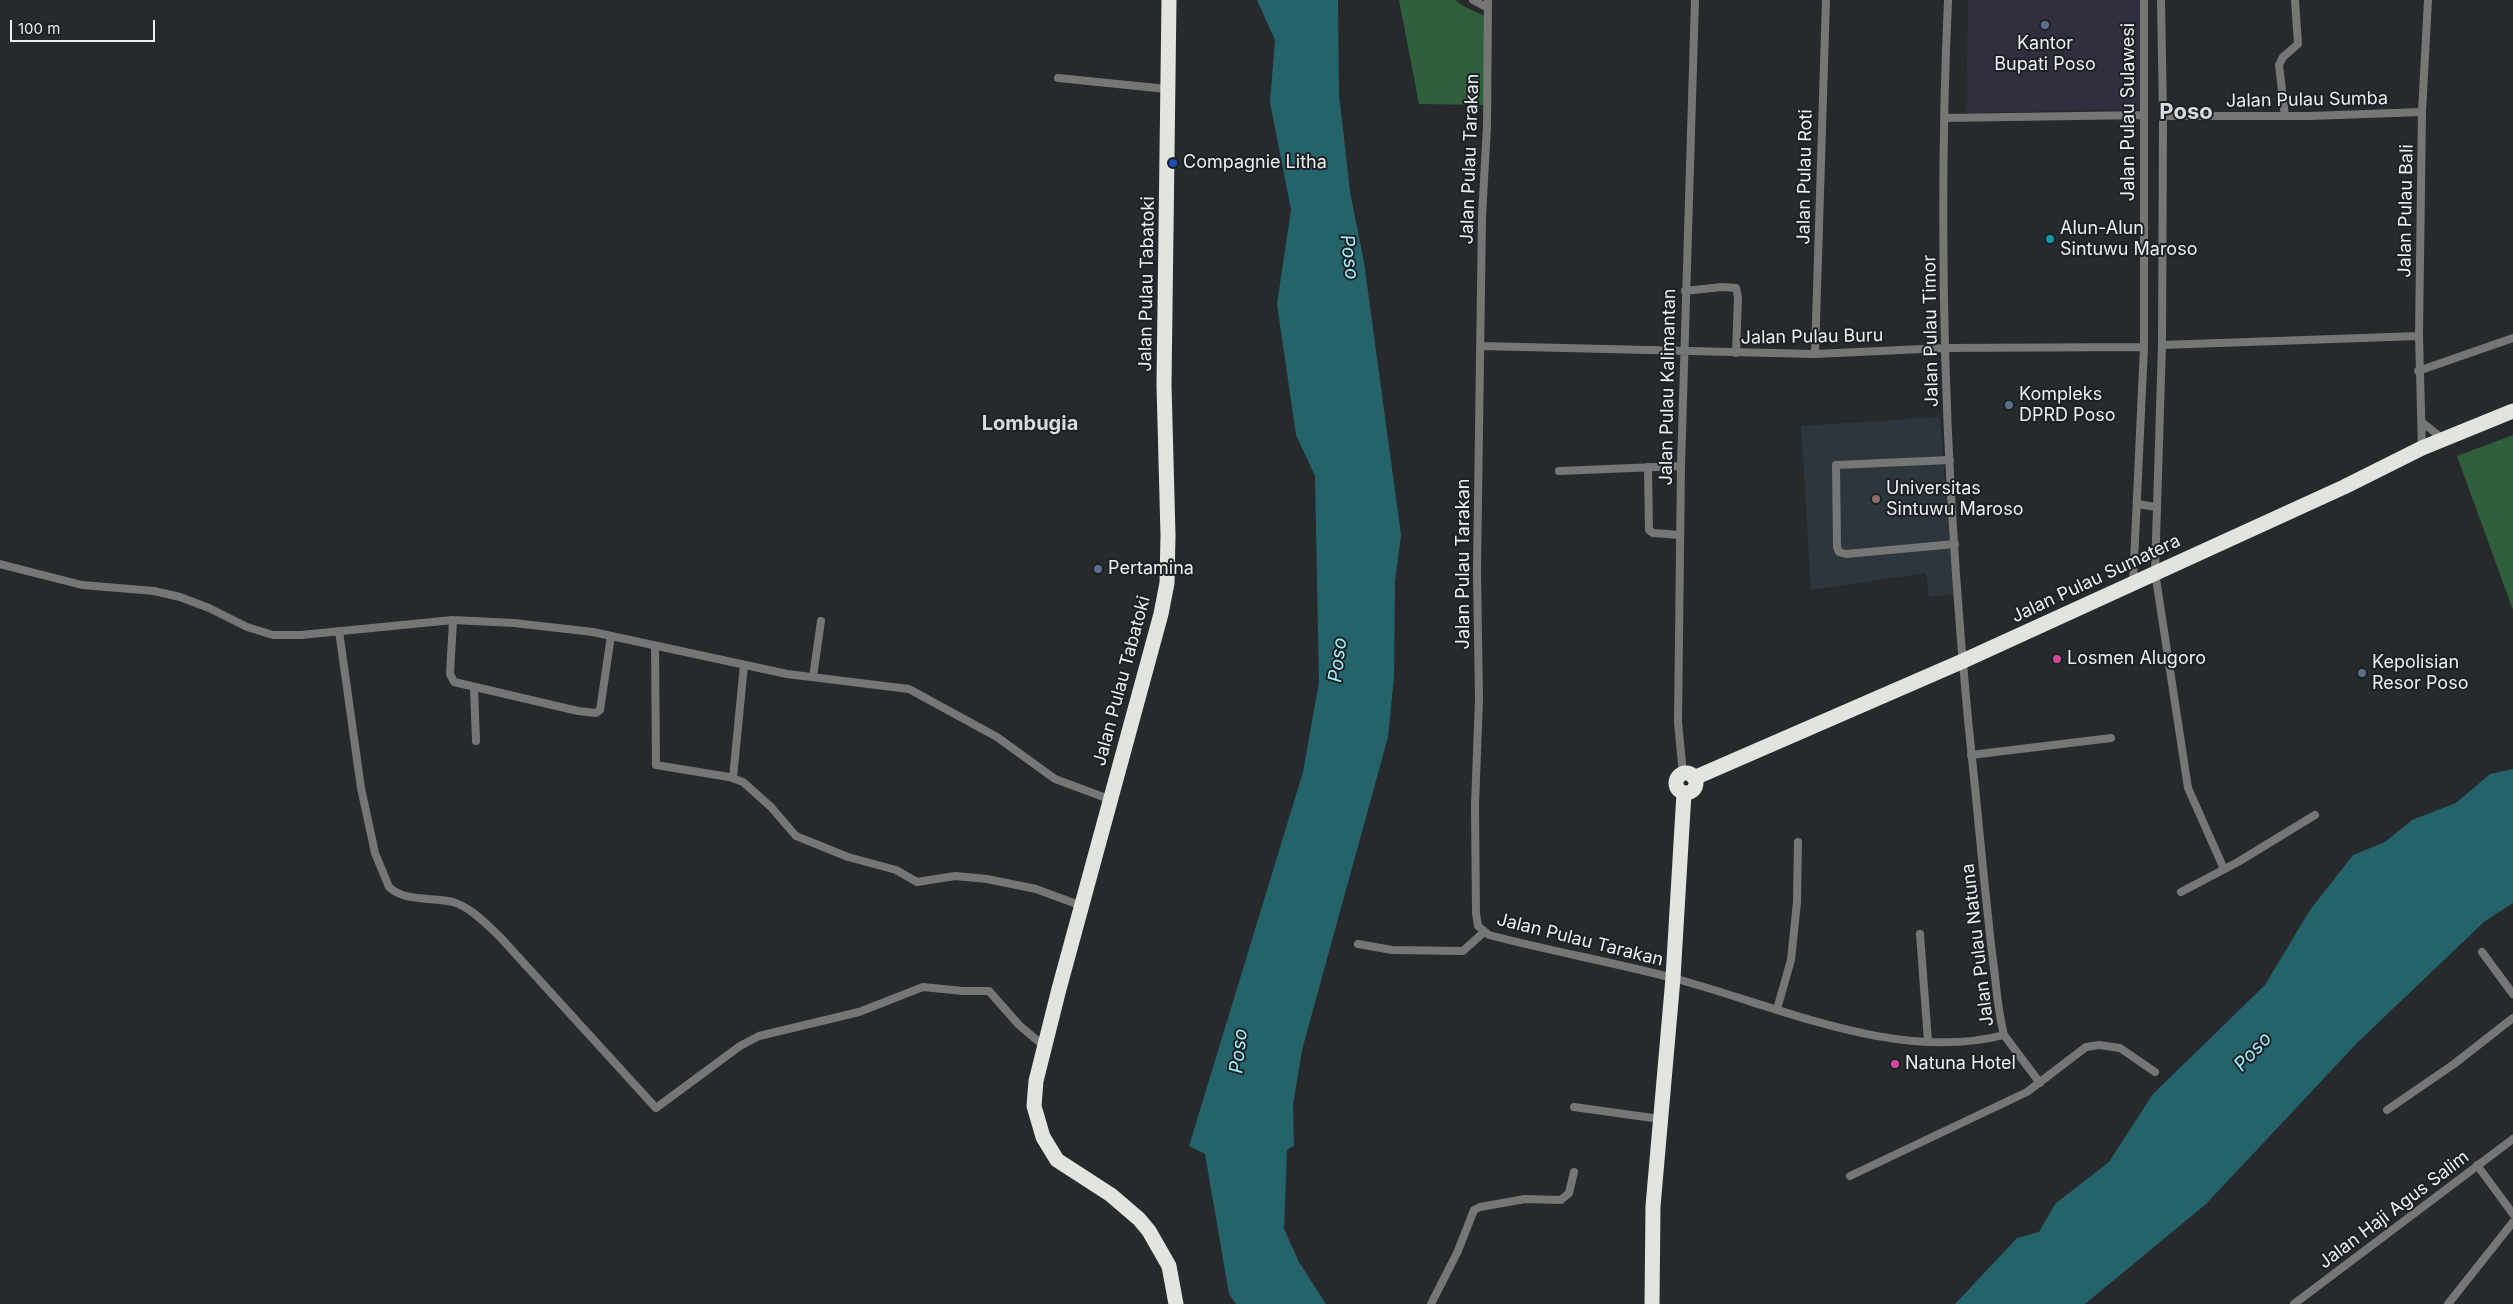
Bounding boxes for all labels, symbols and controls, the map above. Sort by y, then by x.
scale bar [12,10,158,42]
text: 100 m [18,19,60,38]
marker: Kantor Bupati Poso [2039,19,2051,31]
street label: Jalan Pulau Sulawesi [2118,23,2140,201]
place label: Kantor Bupati Poso [1994,33,2096,76]
street label: Jalan Pulau Tarakan [1456,73,1484,245]
street label: Jalan Pulau Sumba [2226,88,2388,112]
district label: Poso [2159,99,2213,125]
street label: Jalan Pulau Roti [1793,109,1817,245]
street label: Jalan Pulau Bali [2394,144,2418,278]
place label: Compagnie Litha [1183,152,1327,174]
marker: Compagnie Litha [1167,157,1179,169]
street label: Jalan Pulau Tabatoki [1135,196,1159,372]
place label: Alun-Alun Sintuwu Maroso [2060,218,2197,260]
water label: Poso [1335,233,1363,281]
marker: Alun-Alun Sintuwu Maroso [2044,233,2056,245]
street label: Jalan Pulau Timor [1919,255,1943,407]
street label: Jalan Pulau Kalimantan [1655,288,1681,486]
street label: Jalan Pulau Buru [1740,325,1884,349]
place label: Kompleks DPRD Poso [2019,384,2116,426]
marker: Kompleks DPRD Poso [2003,399,2015,411]
district label: Lombugia [982,412,1078,436]
place label: Universitas Sintuwu Maroso [1886,478,2023,520]
street label: Jalan Pulau Tarakan [1453,479,1475,649]
marker: Universitas Sintuwu Maroso [1870,493,1882,505]
street label: Jalan Pulau Sumatera [2008,530,2184,628]
place label: Pertamina [1108,558,1194,580]
marker: Pertamina [1092,563,1104,575]
street label: Jalan Pulau Tabatoki [1089,594,1155,768]
water label: Poso [1324,636,1352,684]
place label: Losmen Alugoro [2067,648,2206,670]
place label: Kepolisian Resor Poso [2372,652,2468,694]
marker: Losmen Alugoro [2051,653,2063,665]
marker: Kepolisian Resor Poso [2356,667,2368,679]
street label: Jalan Pulau Natuna [1957,862,1999,1028]
street label: Jalan Pulau Tarakan [1495,909,1665,971]
water label: Poso [1225,1028,1253,1074]
water label: Poso [2229,1028,2277,1076]
place label: Natuna Hotel [1905,1053,2016,1075]
marker: Natuna Hotel [1889,1058,1901,1070]
street label: Jalan Haji Agus Salim [2315,1146,2473,1274]

